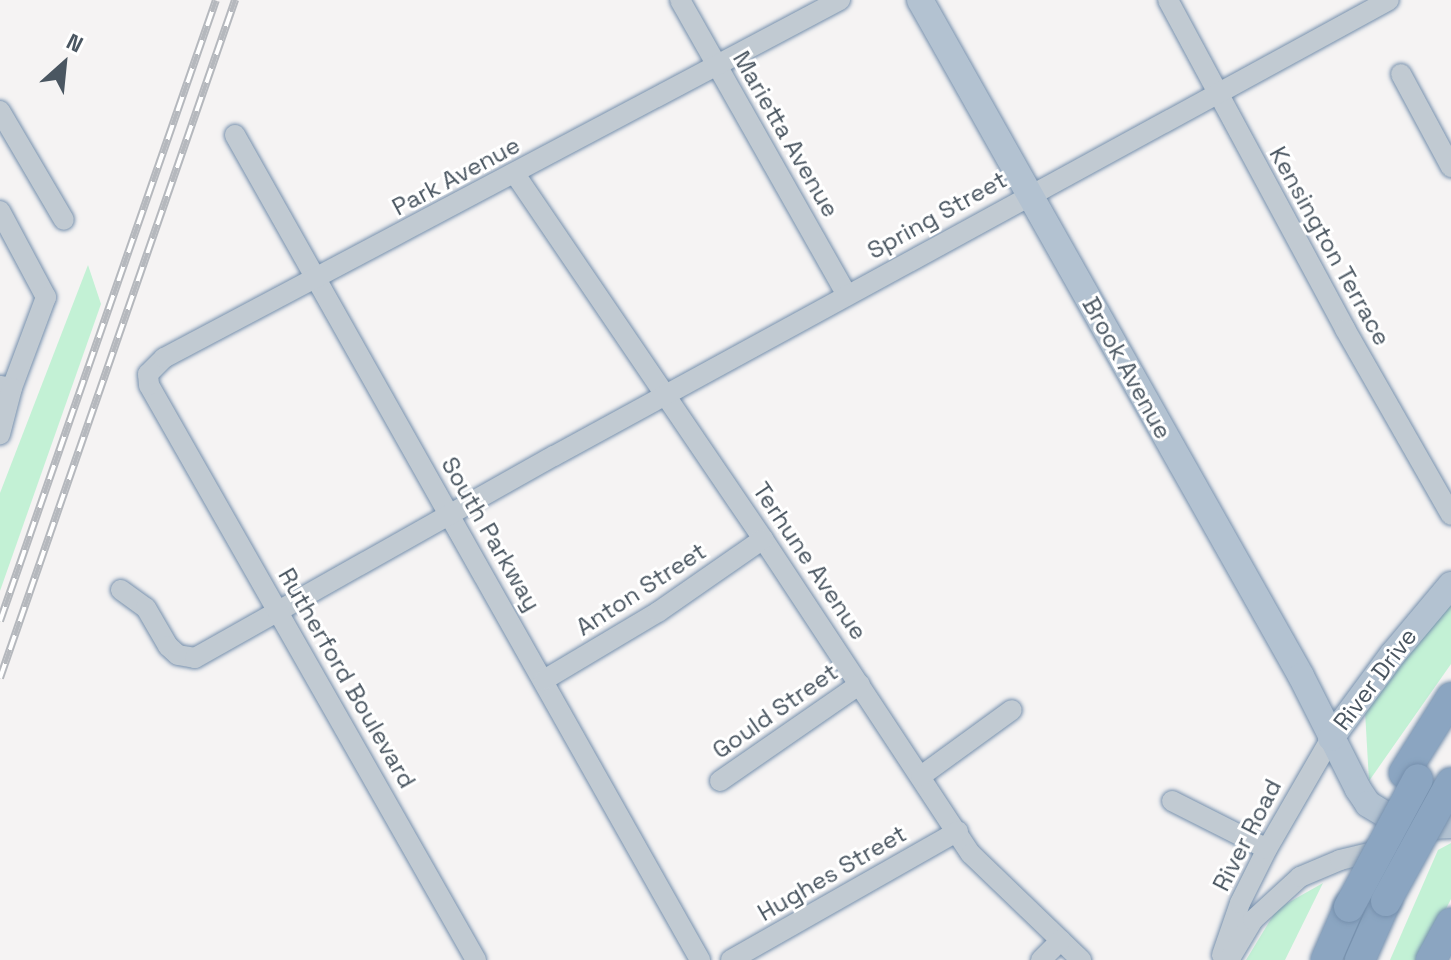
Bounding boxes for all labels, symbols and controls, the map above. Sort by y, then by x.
north arrow [24,24,104,104]
text: N [62,27,88,58]
street label: Marietta Avenue [727,46,845,222]
street label: Park Avenue [387,130,525,222]
street label: Kensington Terrace [1263,141,1397,351]
street label: Spring Street [862,165,1012,265]
street label: Brook Avenue [1076,292,1178,444]
street label: South Parkway [435,452,547,616]
street label: Terhune Avenue [747,477,873,645]
street label: Anton Street [571,536,711,642]
street label: Rutherford Boulevard [272,563,422,793]
street label: River Drive [1327,622,1423,736]
street label: Gould Street [707,657,843,765]
street label: River Road [1207,774,1287,896]
street label: Hughes Street [753,819,911,927]

